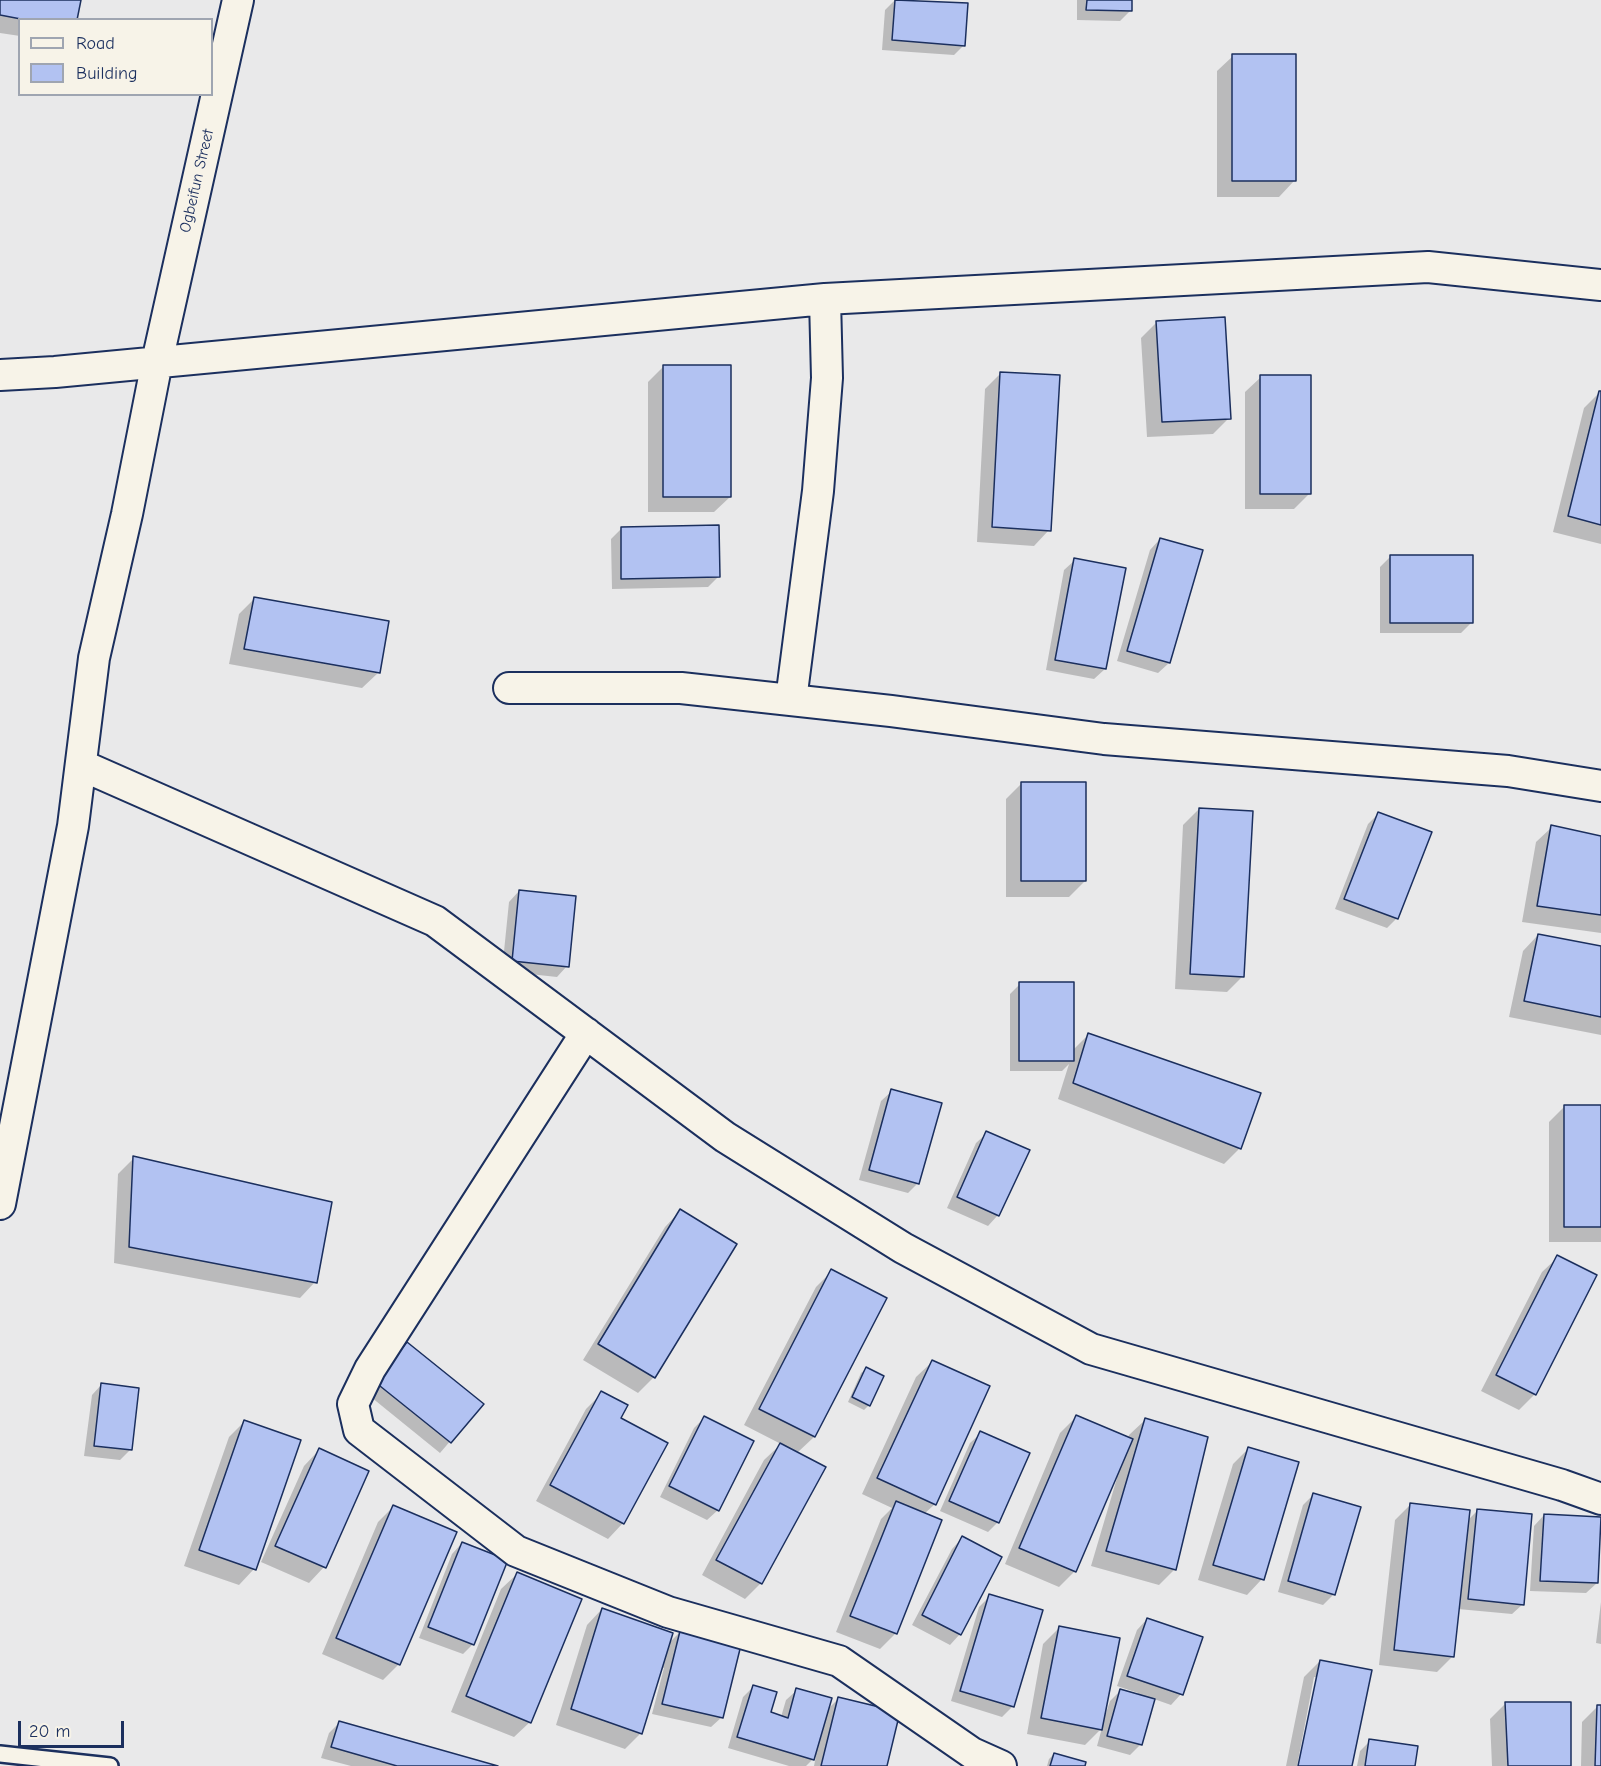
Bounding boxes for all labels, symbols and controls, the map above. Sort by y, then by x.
legend [18,18,213,96]
text: Road [76,33,115,54]
text: Building [76,63,138,84]
street label: Ogbeifun Street [176,127,218,235]
scale bar [21,1709,128,1747]
text: 20 m [29,1721,70,1742]

